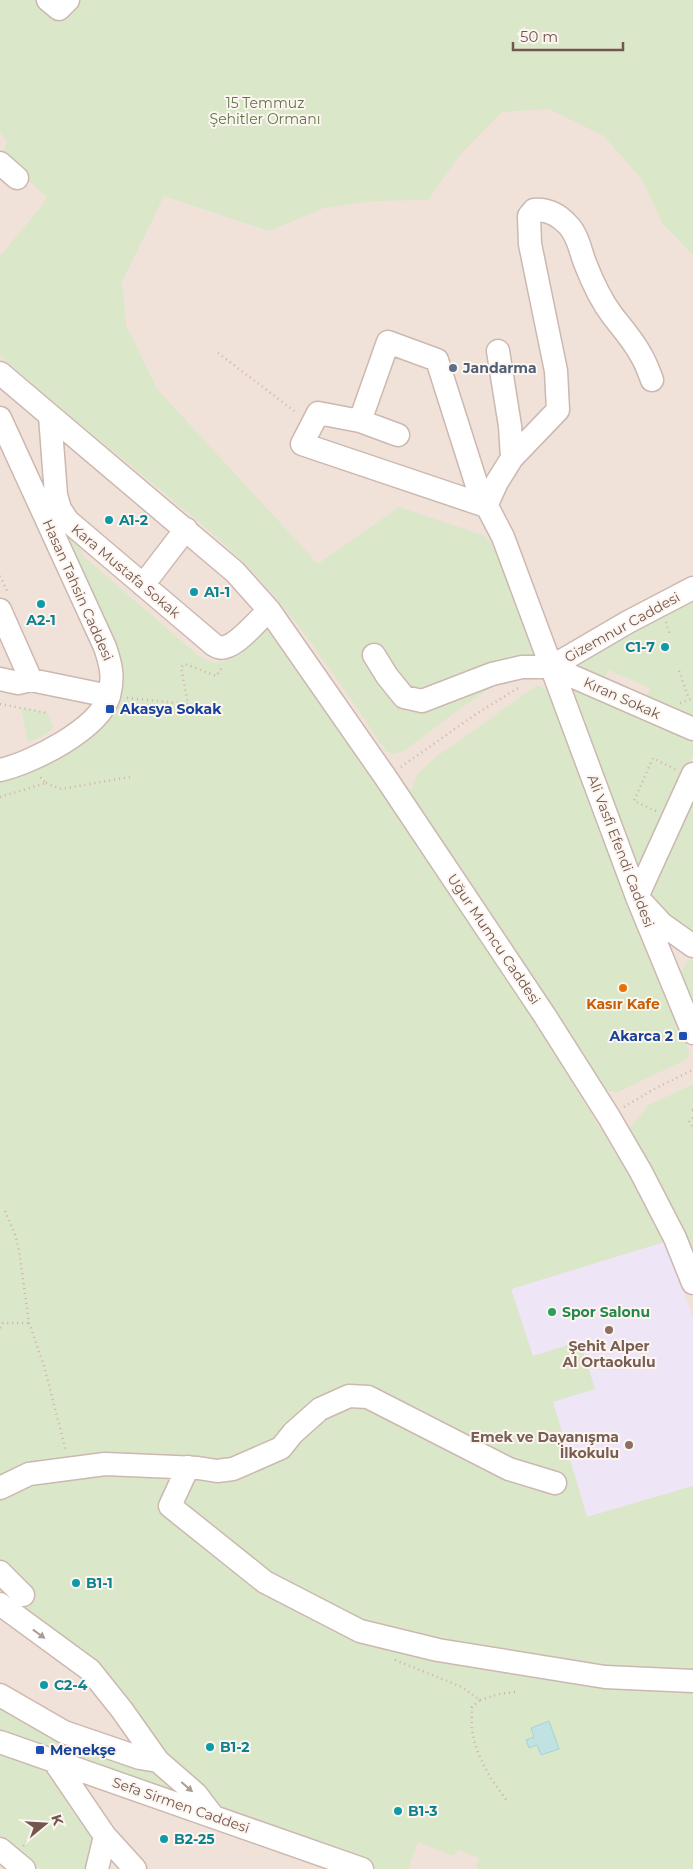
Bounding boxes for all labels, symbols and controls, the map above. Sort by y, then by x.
scale bar [513,20,623,52]
text: 50 m [520,27,558,46]
park label: 15 Temmuz Şehitler Ormanı [210,94,320,128]
place label: Jandarma [462,359,537,377]
marker: Jandarma [447,362,459,374]
place label: A1-2 [118,511,148,529]
marker: A1-2 [103,514,115,526]
street label: Hasan Tahsin Caddesi [39,516,117,664]
street label: Kara Mustafa Sokak [68,520,185,622]
place label: A1-1 [203,583,230,601]
marker: A1-1 [188,586,200,598]
street label: Gizemnur Caddesi [561,588,683,666]
marker: A2-1 [35,598,47,610]
place label: A2-1 [25,611,56,629]
place label: C1-7 [625,638,655,656]
marker: C1-7 [659,641,671,653]
street label: Kıran Sokak [581,673,664,723]
place label: Akasya Sokak [119,700,222,718]
marker: Akasya Sokak [104,703,116,715]
street label: Ali Vasfi Efendi Caddesi [583,772,659,930]
street label: Uğur Mumcu Caddesi [443,870,545,1008]
marker: Kasır Kafe [617,982,629,994]
place label: Kasır Kafe [586,995,660,1013]
place label: Akarca 2 [609,1027,673,1045]
marker: Akarca 2 [677,1030,689,1042]
place label: Spor Salonu [562,1303,650,1321]
marker: Spor Salonu [546,1306,558,1318]
marker: Şehit Alper Al Ortaokulu [603,1324,615,1336]
place label: Şehit Alper Al Ortaokulu [561,1337,656,1371]
place label: Emek ve Dayanışma İlkokulu [471,1428,619,1462]
marker: Emek ve Dayanışma İlkokulu [623,1439,635,1451]
place label: B1-1 [86,1574,113,1592]
marker: B1-1 [70,1577,82,1589]
one-way arrow [32,1629,46,1639]
place label: C2-4 [54,1676,88,1694]
marker: C2-4 [38,1679,50,1691]
place label: B1-2 [220,1738,250,1756]
place label: Menekşe [50,1741,116,1759]
marker: B1-2 [204,1741,216,1753]
marker: Menekşe [34,1744,46,1756]
street label: Sefa Sirmen Caddesi [110,1773,252,1837]
one-way arrow [181,1781,194,1792]
north arrow [20,1799,70,1849]
place label: B1-3 [408,1802,438,1820]
marker: B1-3 [392,1805,404,1817]
text: K [47,1812,68,1828]
place label: B2-25 [174,1830,215,1848]
marker: B2-25 [158,1833,170,1845]

